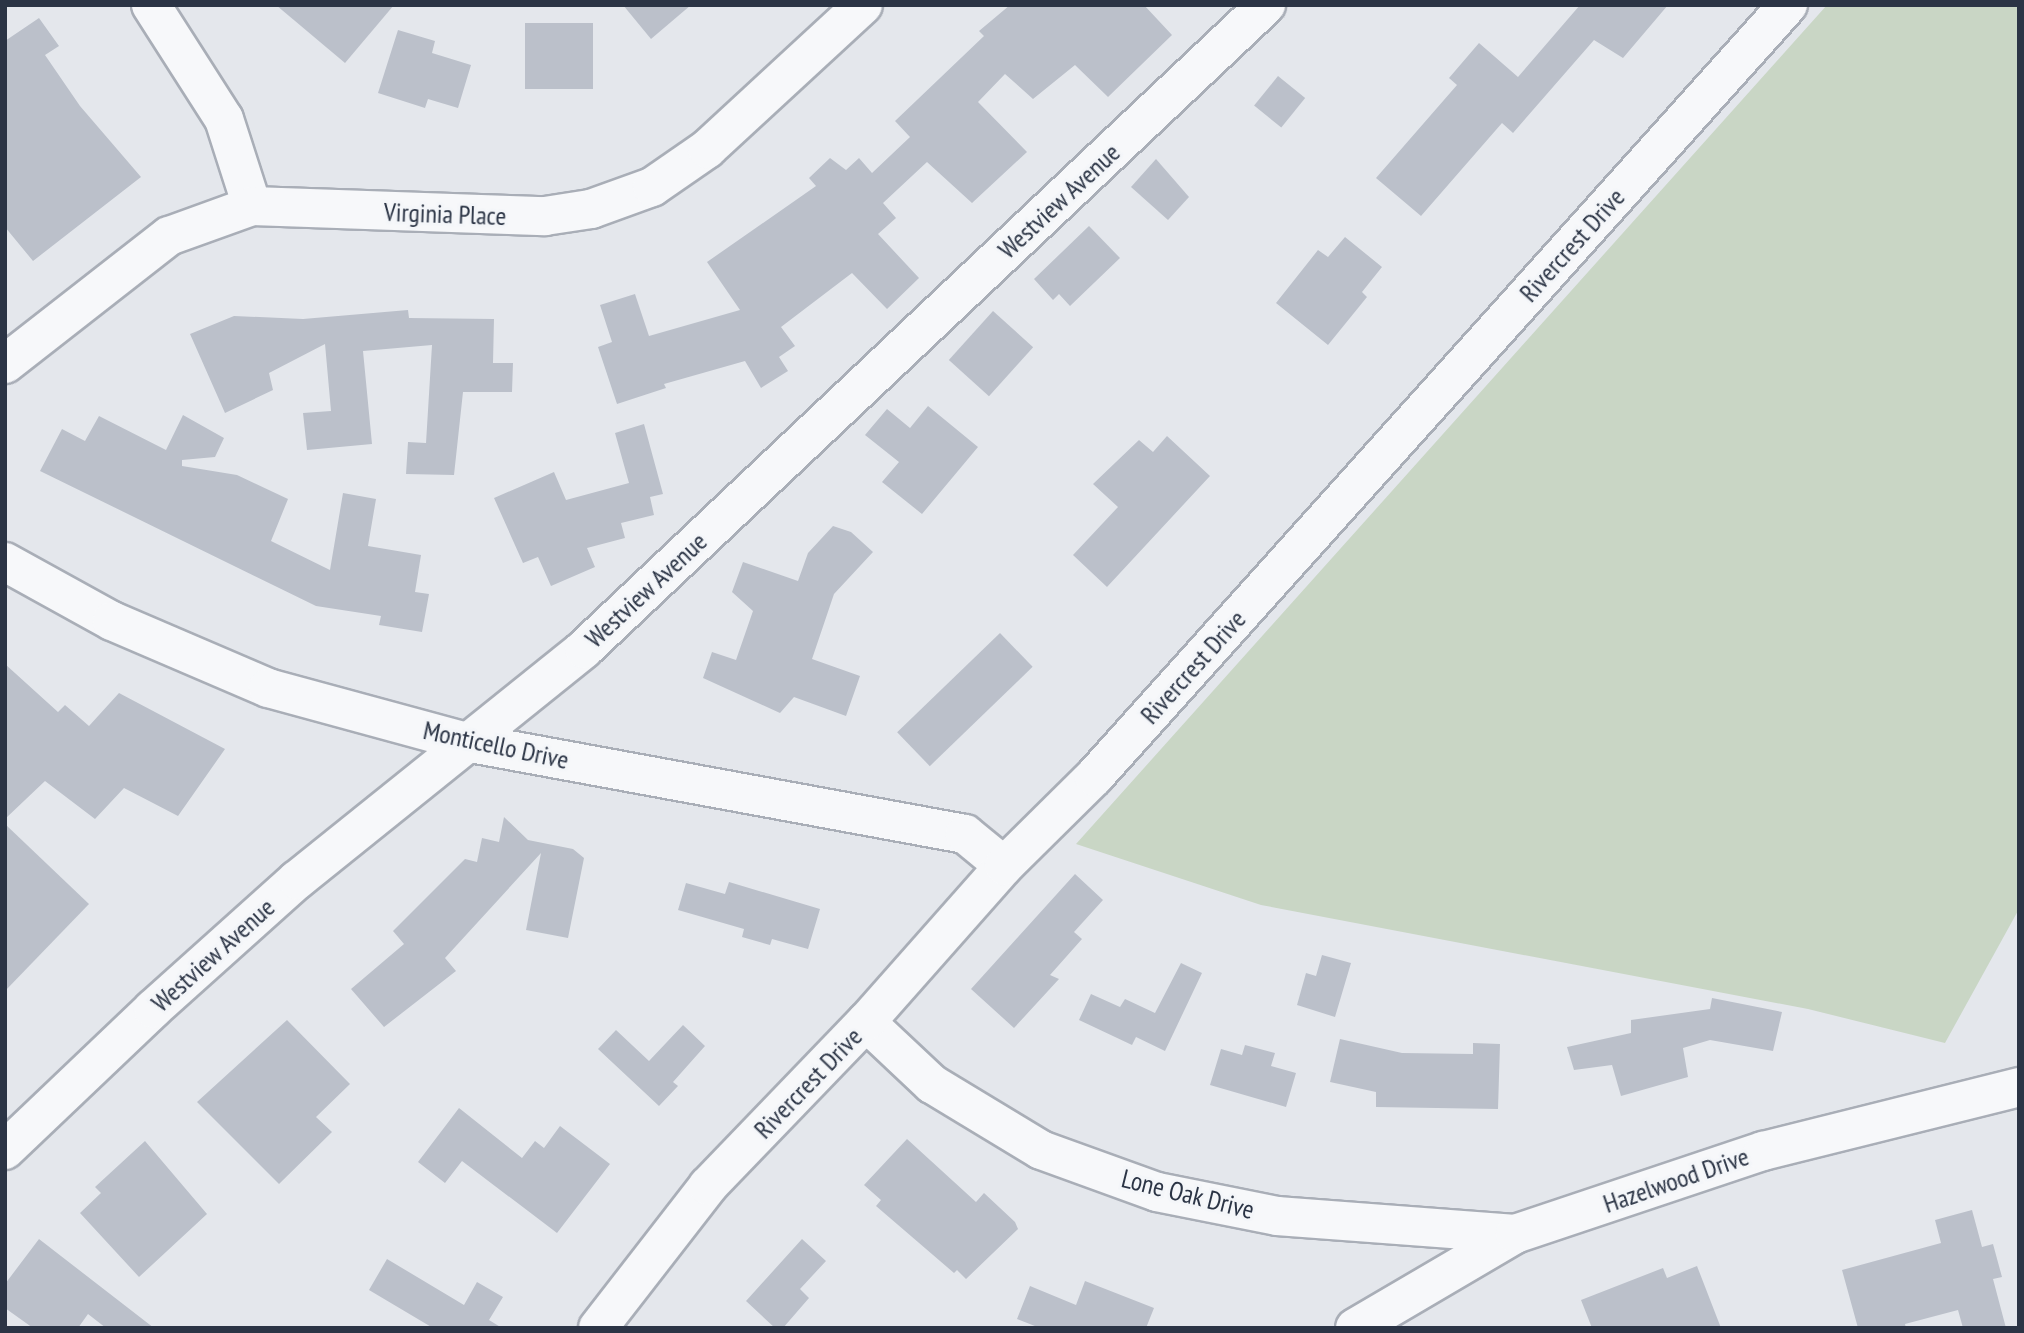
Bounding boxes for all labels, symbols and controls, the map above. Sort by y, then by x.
street label: Westview Avenue [991,136,1127,266]
street label: Rivercrest Drive [1513,182,1631,308]
street label: Virginia Place [383,196,507,232]
street label: Westview Avenue [578,525,714,655]
street label: Rivercrest Drive [1134,604,1252,730]
street label: Monticello Drive [421,714,571,776]
street label: Westview Avenue [145,891,281,1019]
street label: Rivercrest Drive [747,1021,869,1145]
street label: Hazelwood Drive [1599,1141,1753,1219]
street label: Lone Oak Drive [1118,1162,1258,1226]

